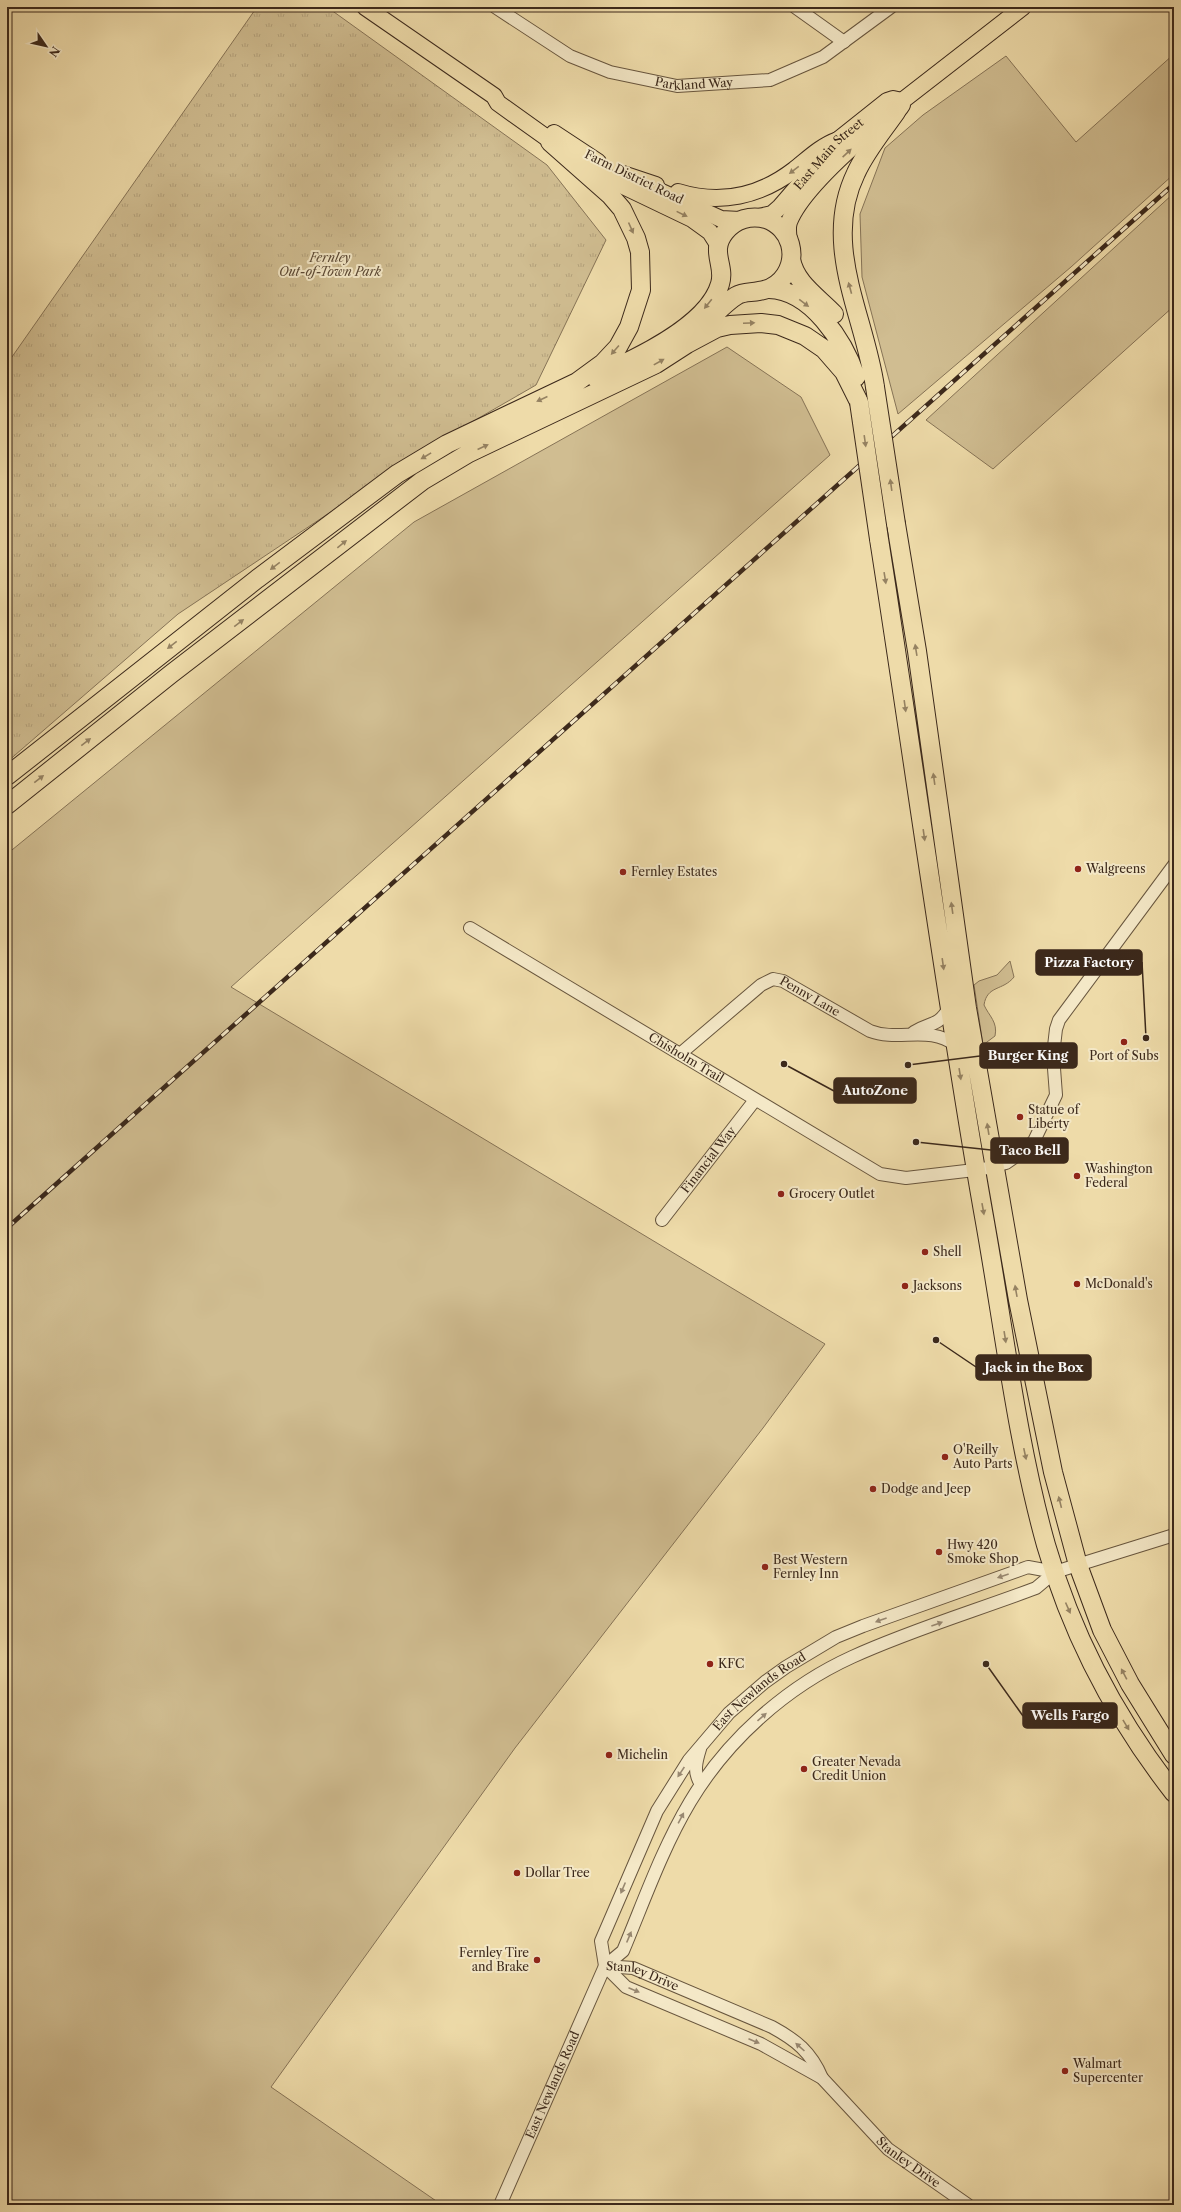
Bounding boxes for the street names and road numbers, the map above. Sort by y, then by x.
street label: Parkland Way [654,74,734,93]
street label: East Main Street [790,114,867,193]
street label: Farm District Road [582,146,687,207]
street label: Penny Lane [777,973,843,1019]
street label: Chisholm Trail [646,1029,727,1086]
street label: Financial Way [678,1123,739,1196]
street label: East Newlands Road [709,1648,809,1733]
street label: Stanley Drive [605,1958,681,1994]
street label: East Newlands Road [522,2028,583,2141]
street label: Stanley Drive [873,2133,944,2190]

